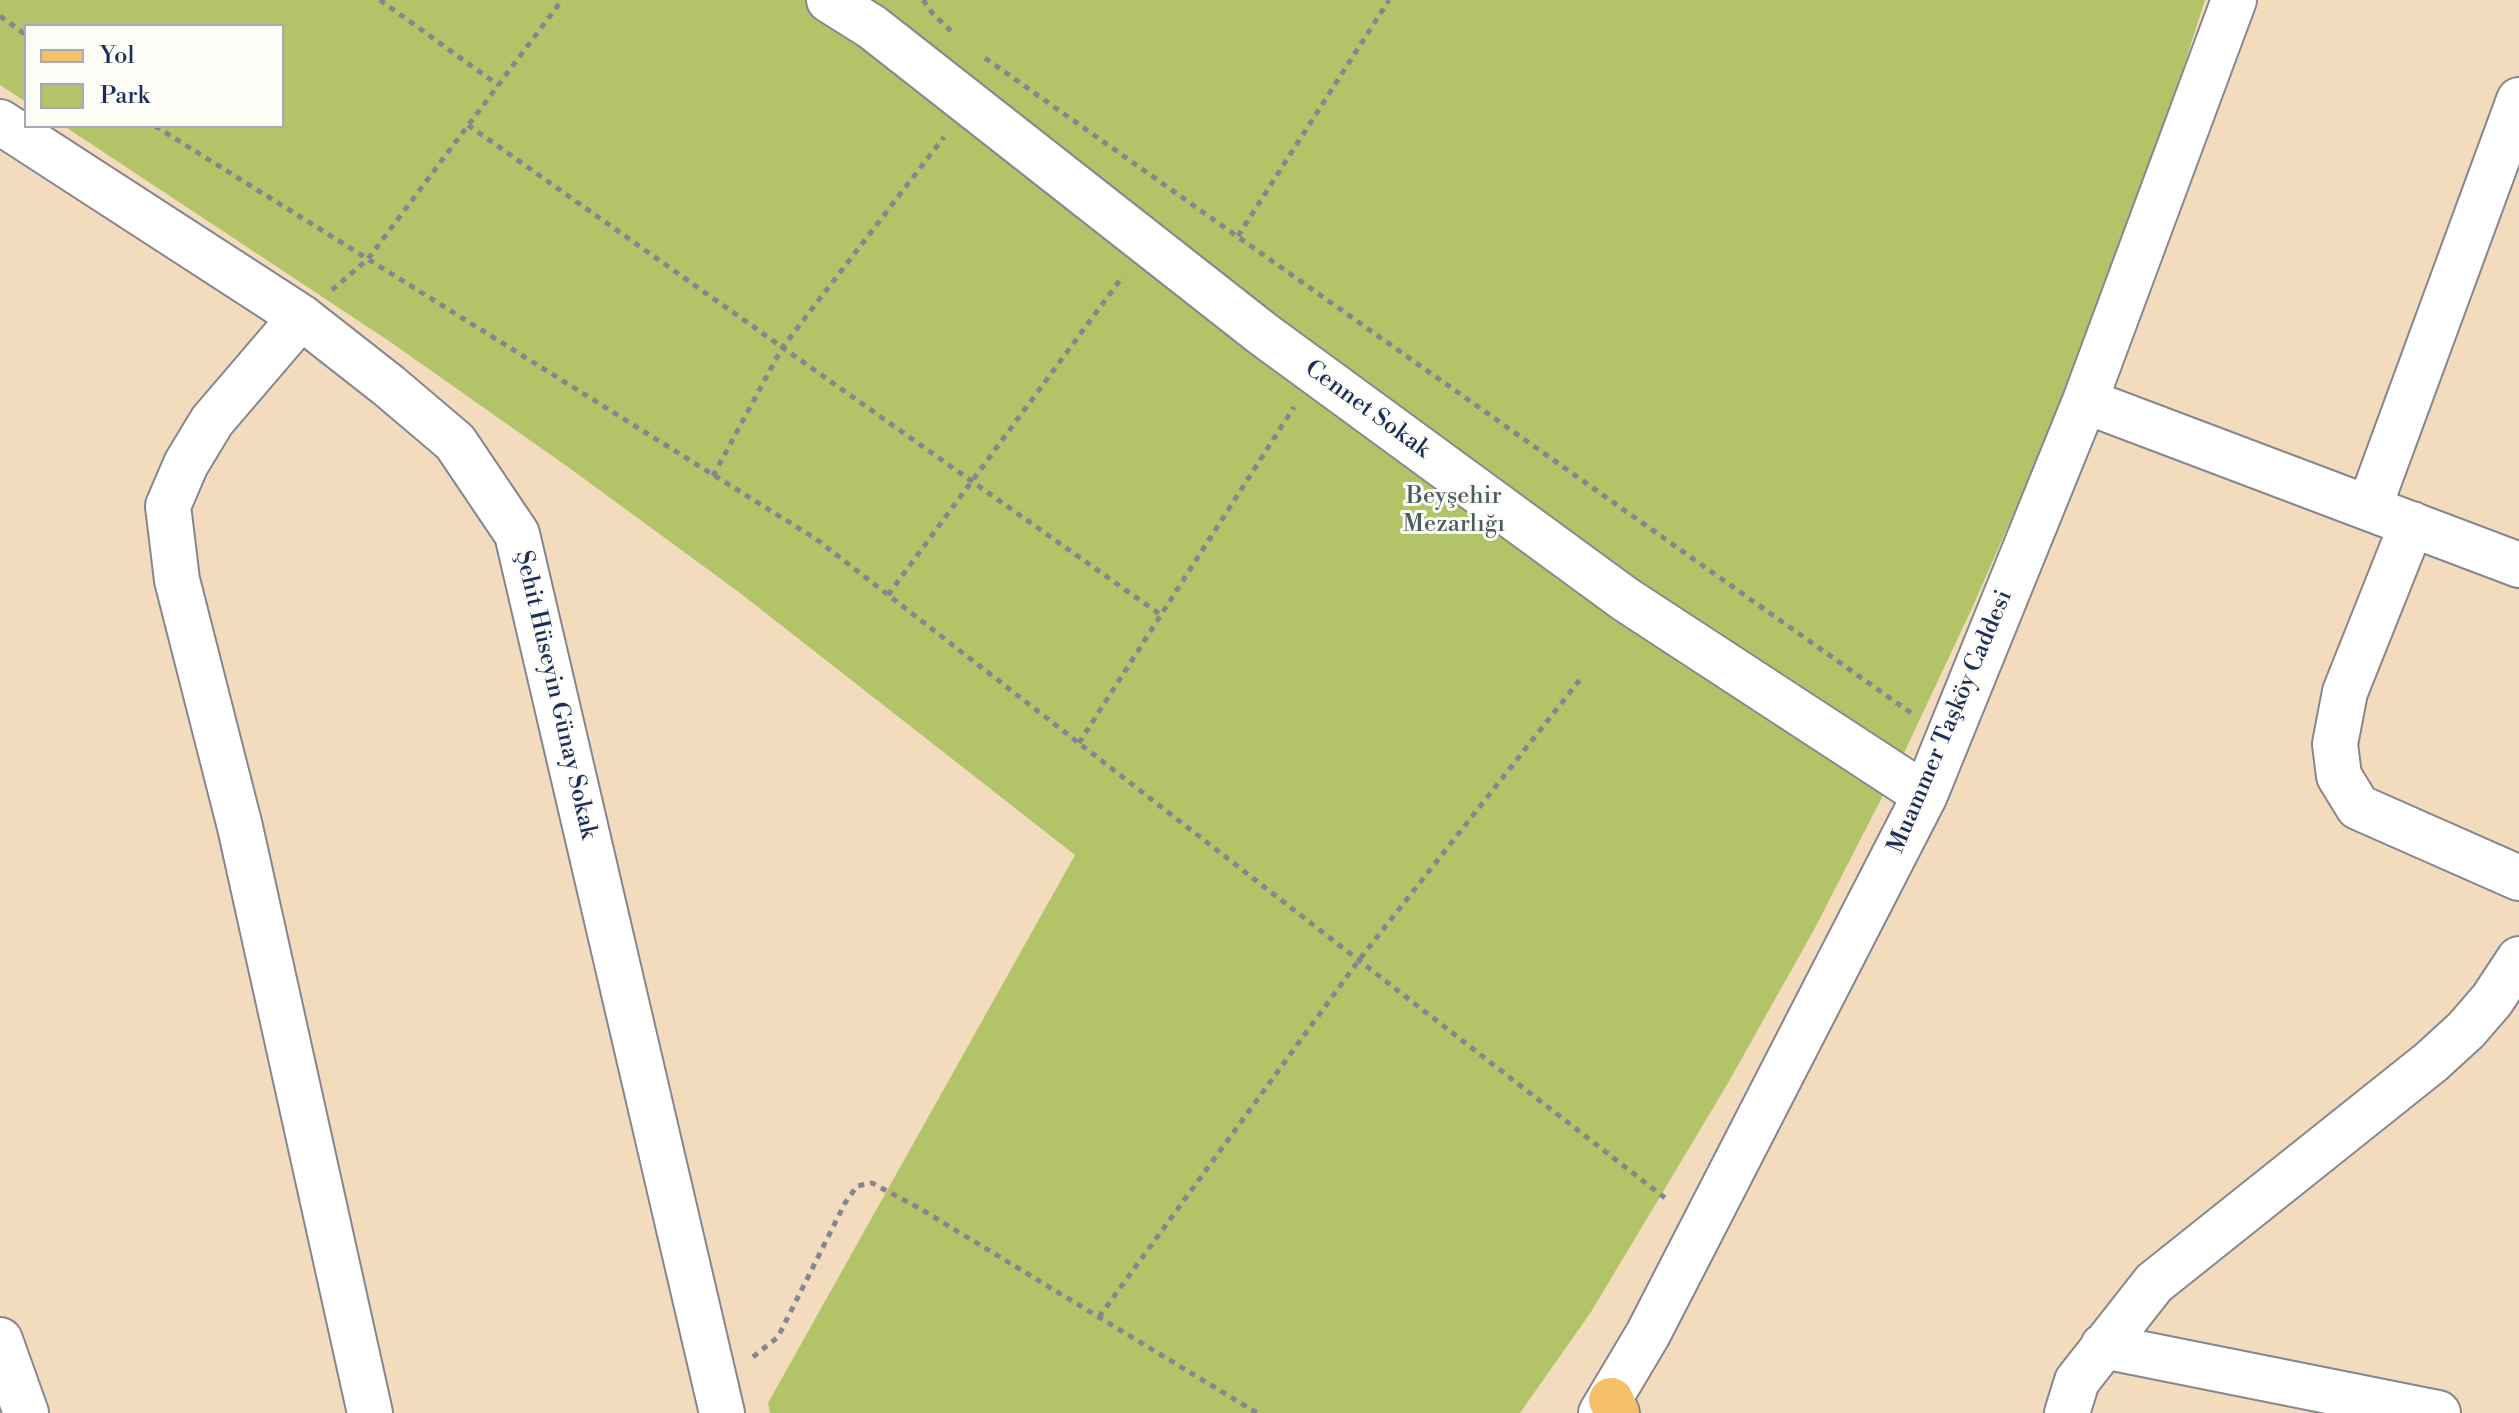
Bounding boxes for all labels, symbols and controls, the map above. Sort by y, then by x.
legend [24,24,284,128]
text: Yol [100,41,135,71]
text: Park [100,81,150,111]
street label: Cennet Sokak [1299,355,1435,465]
park label: Beyşehir Mezarlığı [1403,483,1505,539]
street label: Şehit Hüseyin Günay Sokak [508,548,602,842]
street label: Muammer Taşköy Caddesi [1882,586,2020,858]

